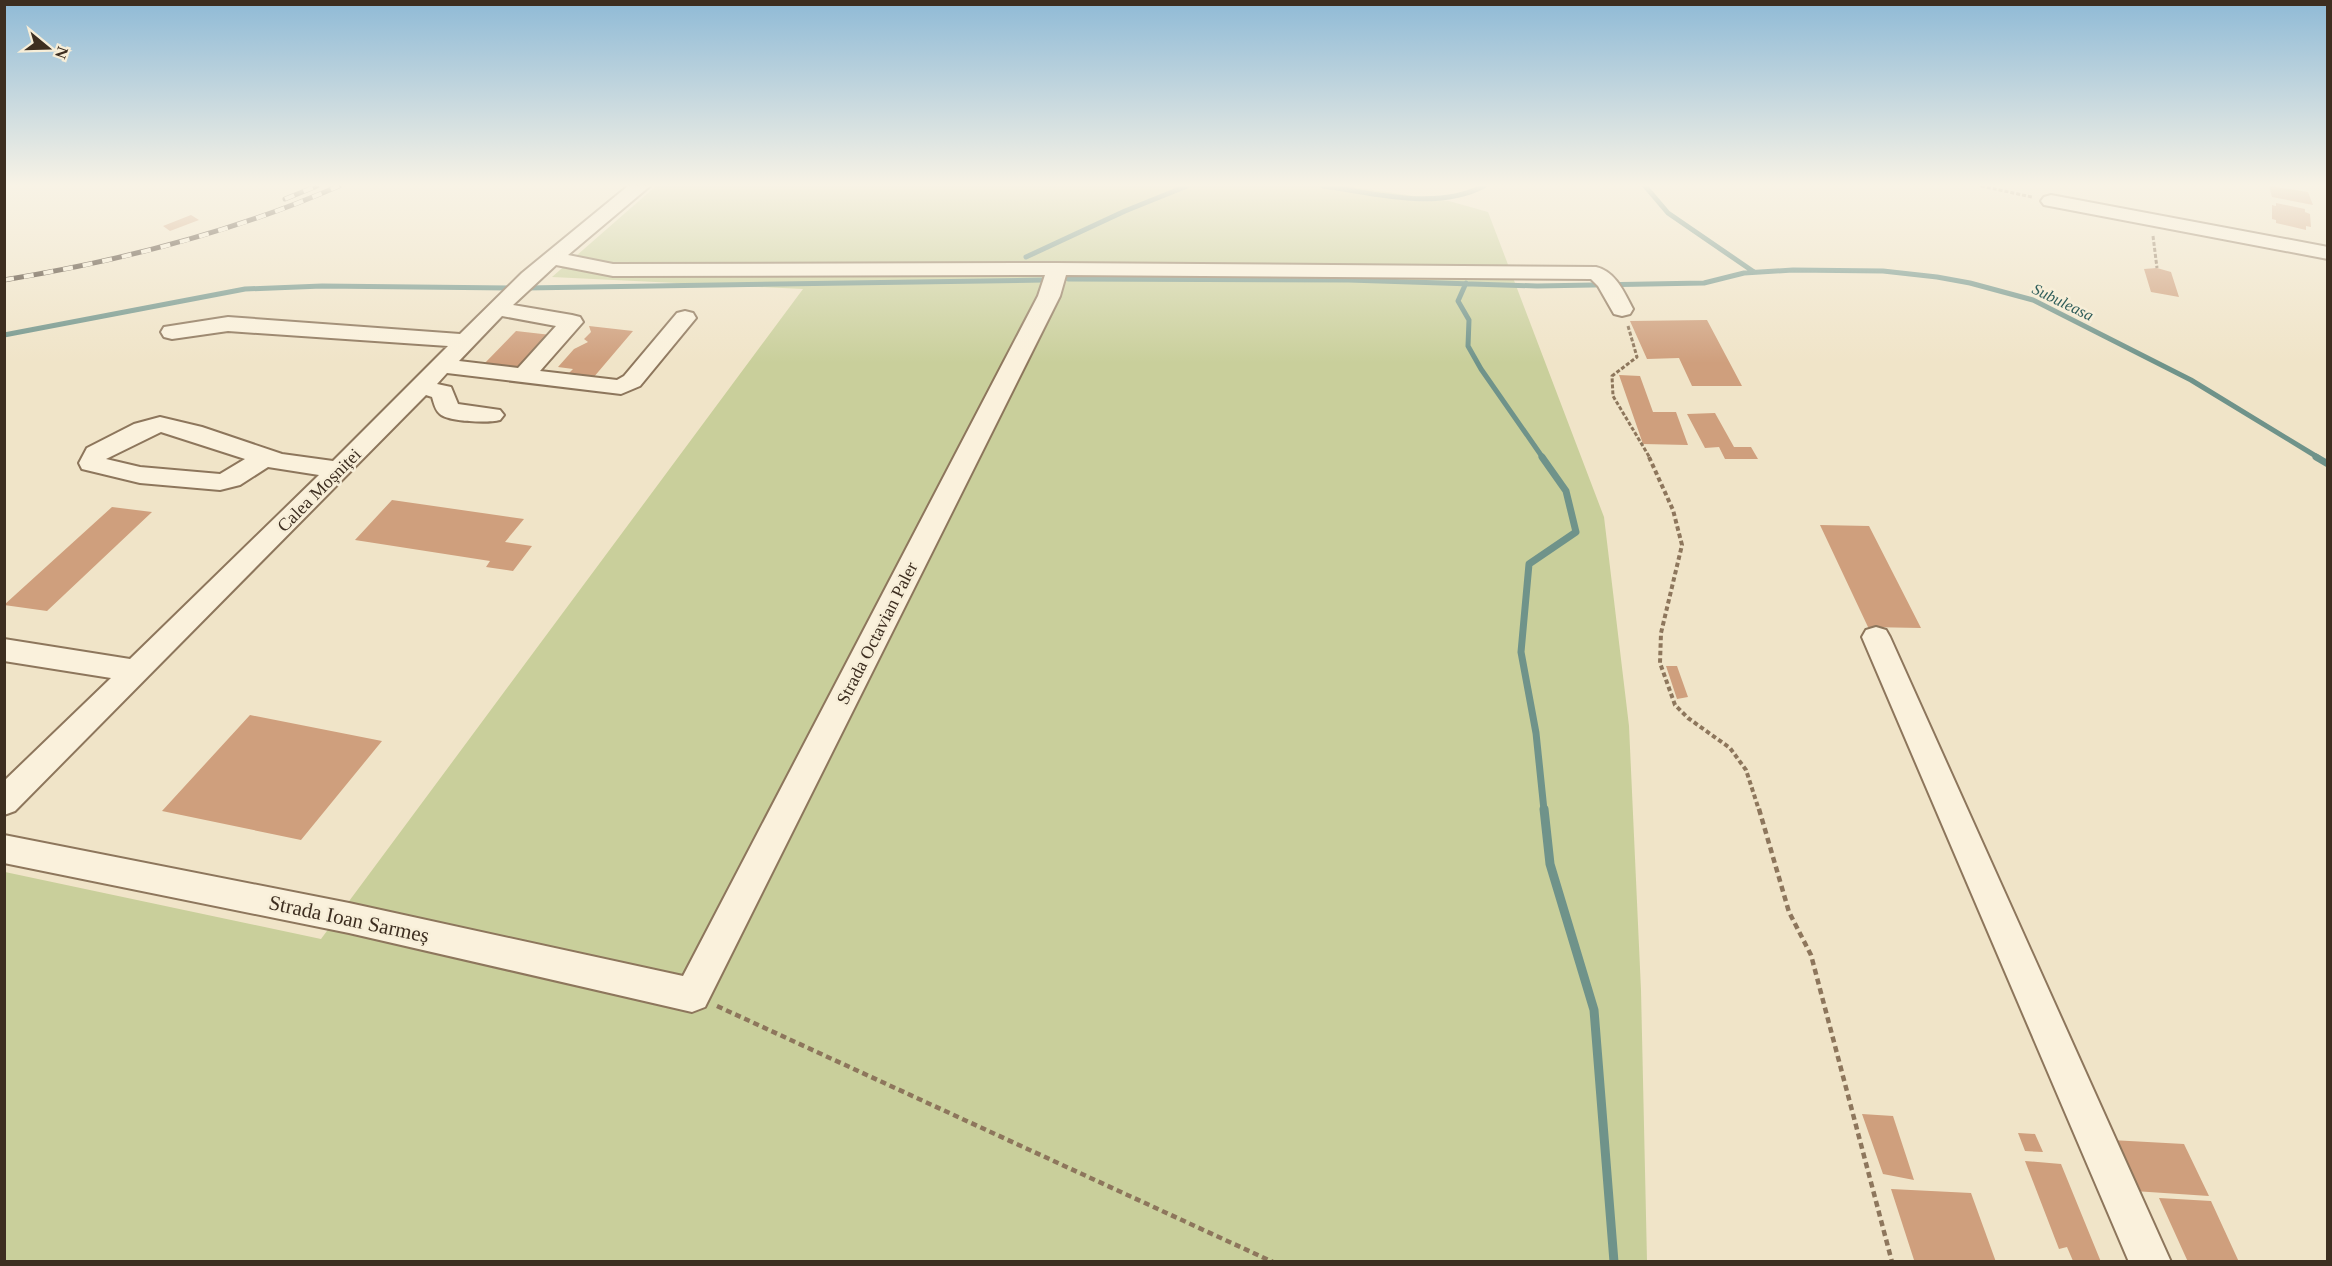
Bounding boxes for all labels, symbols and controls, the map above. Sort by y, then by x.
north arrow [18,18,78,78]
text: N [52,44,72,61]
water label: Subuleasa [2030,280,2096,324]
street label: Calea Moșniței [273,444,365,536]
street label: Strada Octavian Paler [832,559,922,707]
street label: Strada Ioan Sarmeș [267,890,431,948]

